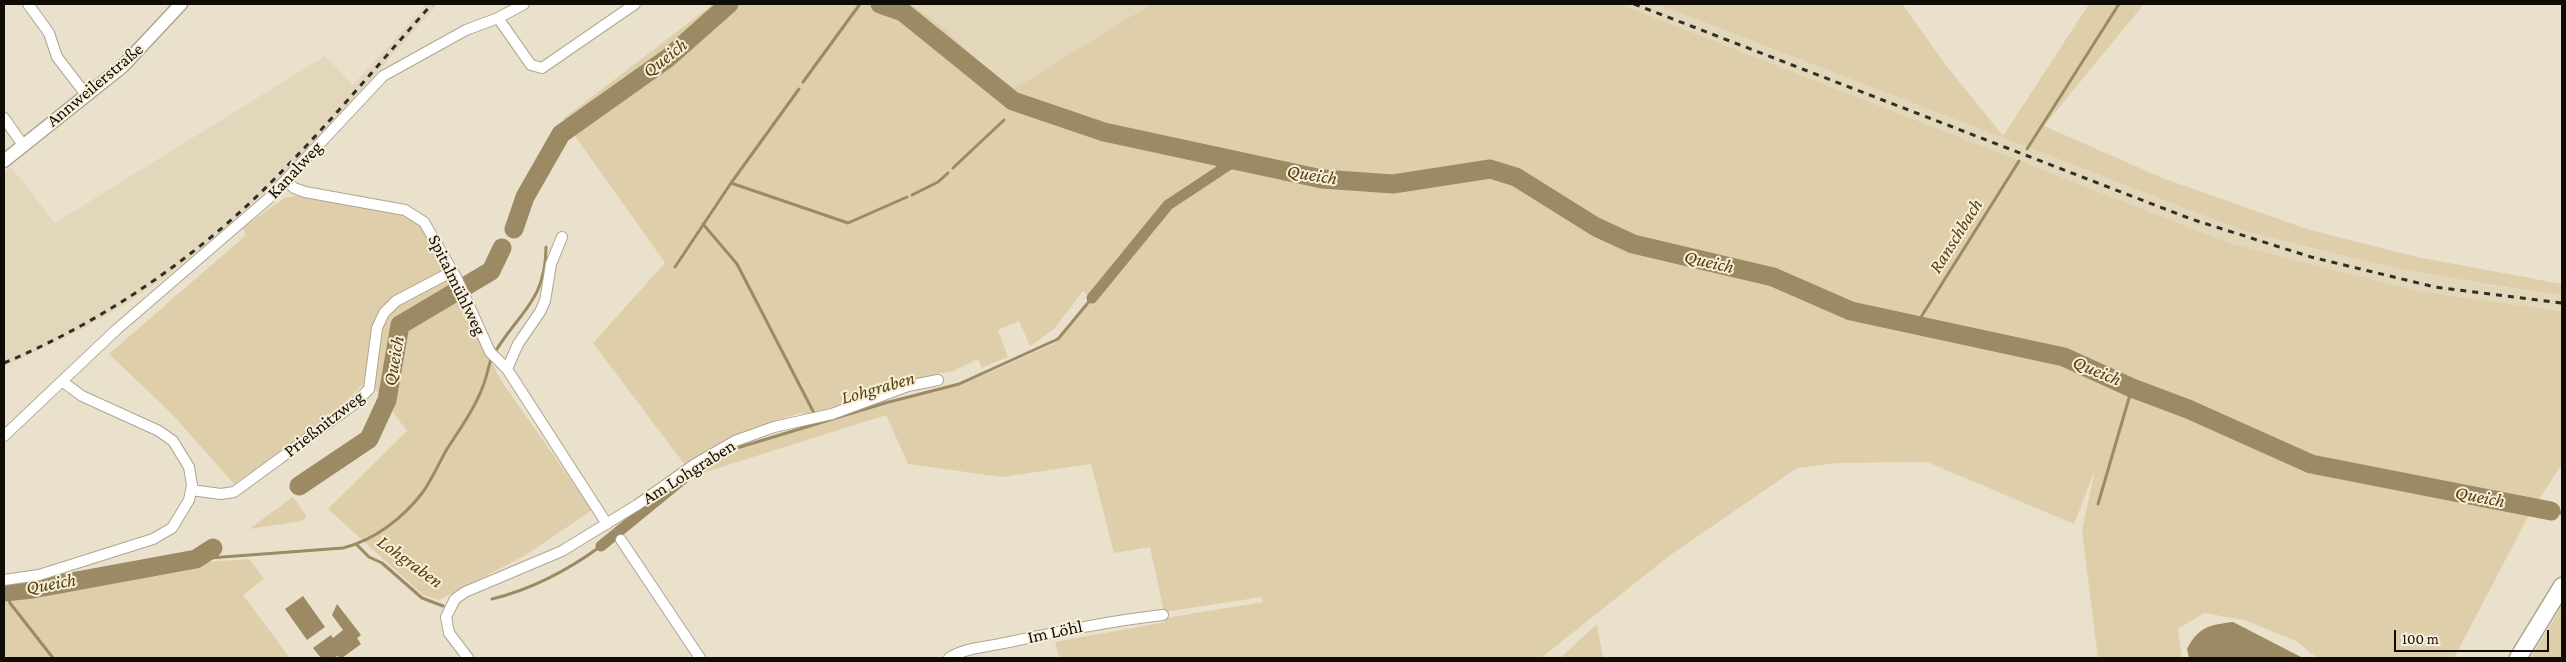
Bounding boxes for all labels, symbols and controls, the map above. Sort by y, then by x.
water label: Queich [638,34,692,82]
street label: Annweilerstraße [42,38,148,132]
street label: Kanalweg [263,137,327,203]
water label: Queich [1285,160,1339,190]
water label: Ranschbach [1924,195,1988,277]
street label: Spitalmühlweg [423,231,491,339]
water label: Queich [1682,245,1736,279]
water label: Queich [378,334,410,388]
water label: Queich [2069,351,2125,391]
water label: Lohgraben [839,367,917,409]
street label: Prießnitzweg [280,386,368,462]
street label: Am Lohgraben [639,435,739,509]
water label: Queich [2453,481,2507,513]
water label: Lohgraben [373,531,447,593]
water label: Queich [24,568,78,600]
street label: Im Löhl [1026,616,1084,648]
scale bar [2396,620,2551,652]
text: 100 m [2402,631,2439,647]

